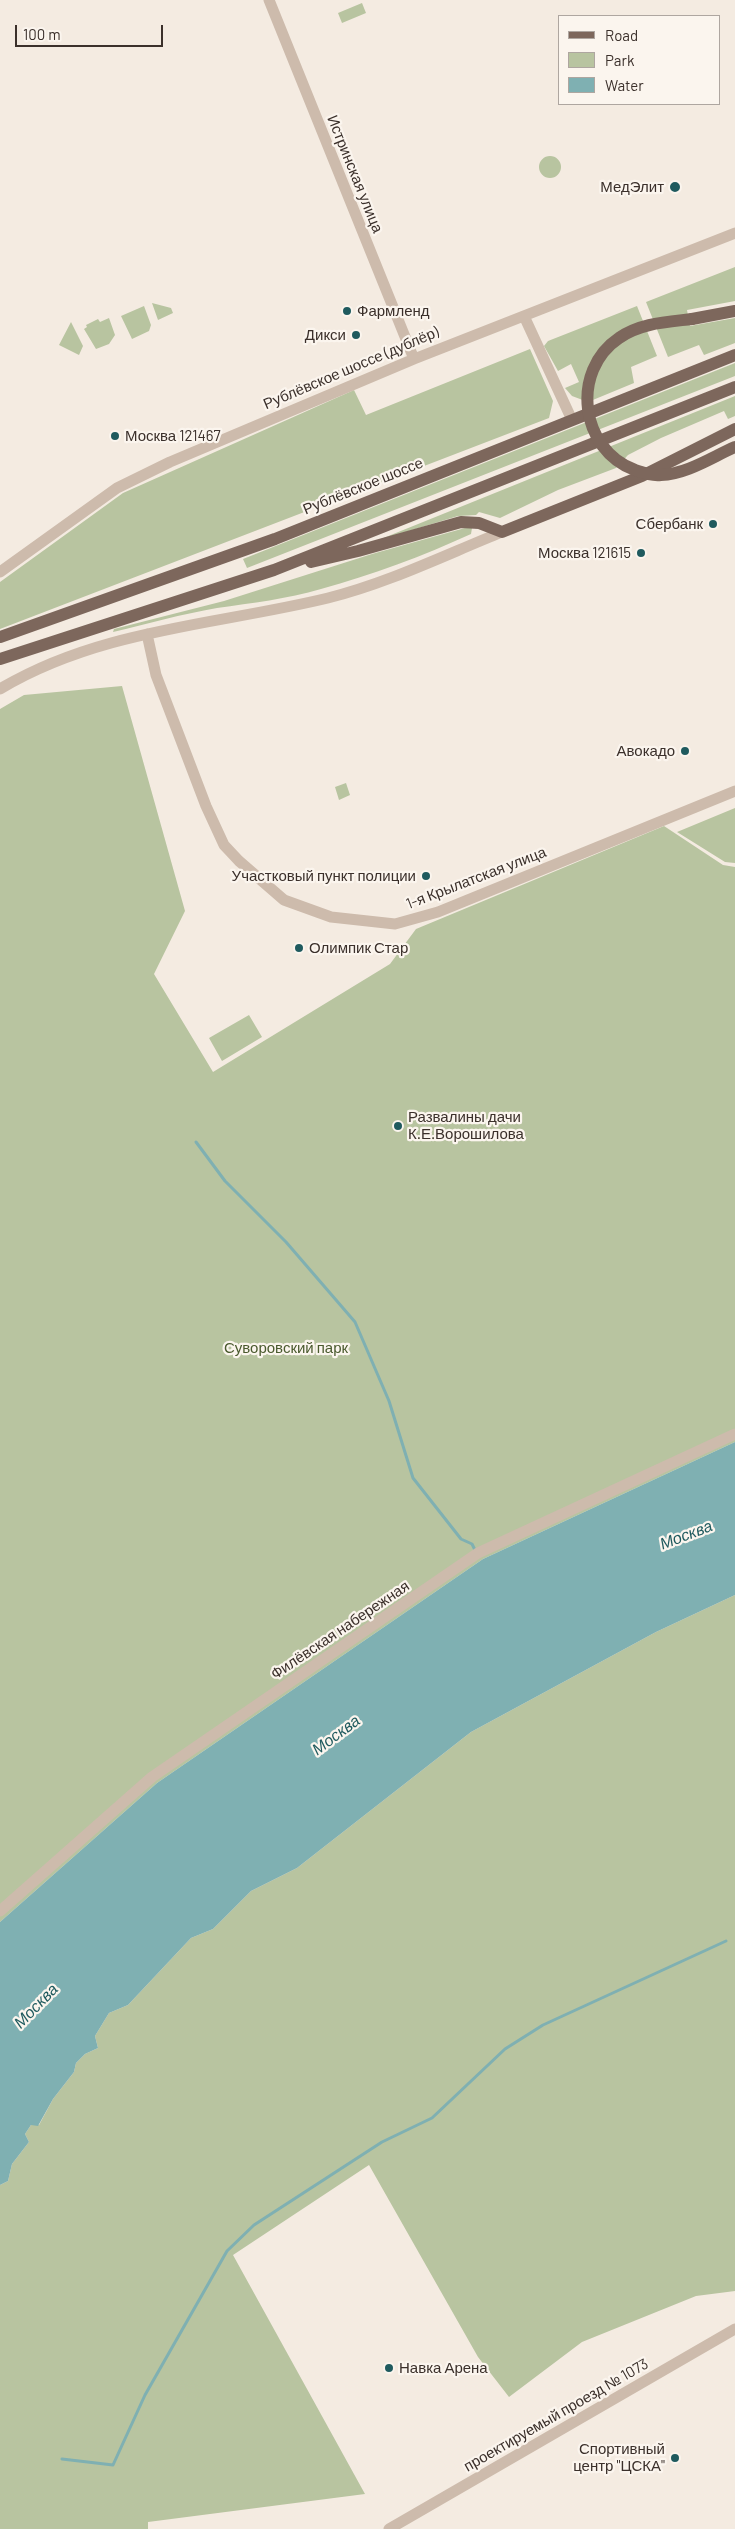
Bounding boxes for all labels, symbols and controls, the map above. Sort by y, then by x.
scale bar [18,15,165,47]
legend [558,15,720,105]
text: 100 m [23,25,61,43]
text: Road [605,26,638,44]
text: Park [605,51,634,69]
text: Water [605,76,644,94]
street label: Истринская улица [323,113,387,235]
place label: МедЭлит [600,178,664,196]
marker: МедЭлит [668,180,682,194]
place label: Фармленд [357,302,430,320]
marker: Фармленд [341,305,353,317]
street label: Рублёвское шоссе (дублёр) [261,323,441,413]
place label: Дикси [305,326,346,344]
marker: Дикси [350,329,362,341]
place label: Москва 121467 [125,427,221,445]
marker: Москва 121467 [109,430,121,442]
street label: Рублёвское шоссе [300,454,426,518]
place label: Сбербанк [636,515,703,533]
marker: Сбербанк [707,518,719,530]
place label: Москва 121615 [538,544,631,562]
marker: Москва 121615 [635,547,647,559]
place label: Авокадо [617,742,675,760]
marker: Авокадо [679,745,691,757]
street label: 1-я Крылатская улица [403,843,549,913]
place label: Участковый пункт полиции [232,867,416,885]
marker: Участковый пункт полиции [420,870,432,882]
place label: Олимпик Стар [309,939,408,957]
marker: Олимпик Стар [293,942,305,954]
place label: Развалины дачи К.Е.Ворошилова [408,1108,524,1143]
marker: Развалины дачи К.Е.Ворошилова [392,1120,404,1132]
park label: Суворовский парк [224,1339,348,1357]
water label: Москва [657,1516,715,1554]
street label: Филёвская набережная [267,1577,413,1683]
water label: Москва [308,1711,364,1759]
water label: Москва [10,1980,62,2032]
street label: проектируемый проезд № 1073 [460,2355,652,2475]
place label: Навка Арена [399,2359,488,2377]
marker: Навка Арена [383,2362,395,2374]
place label: Спортивный центр "ЦСКА" [573,2440,665,2475]
marker: Спортивный центр "ЦСКА" [669,2452,681,2464]

